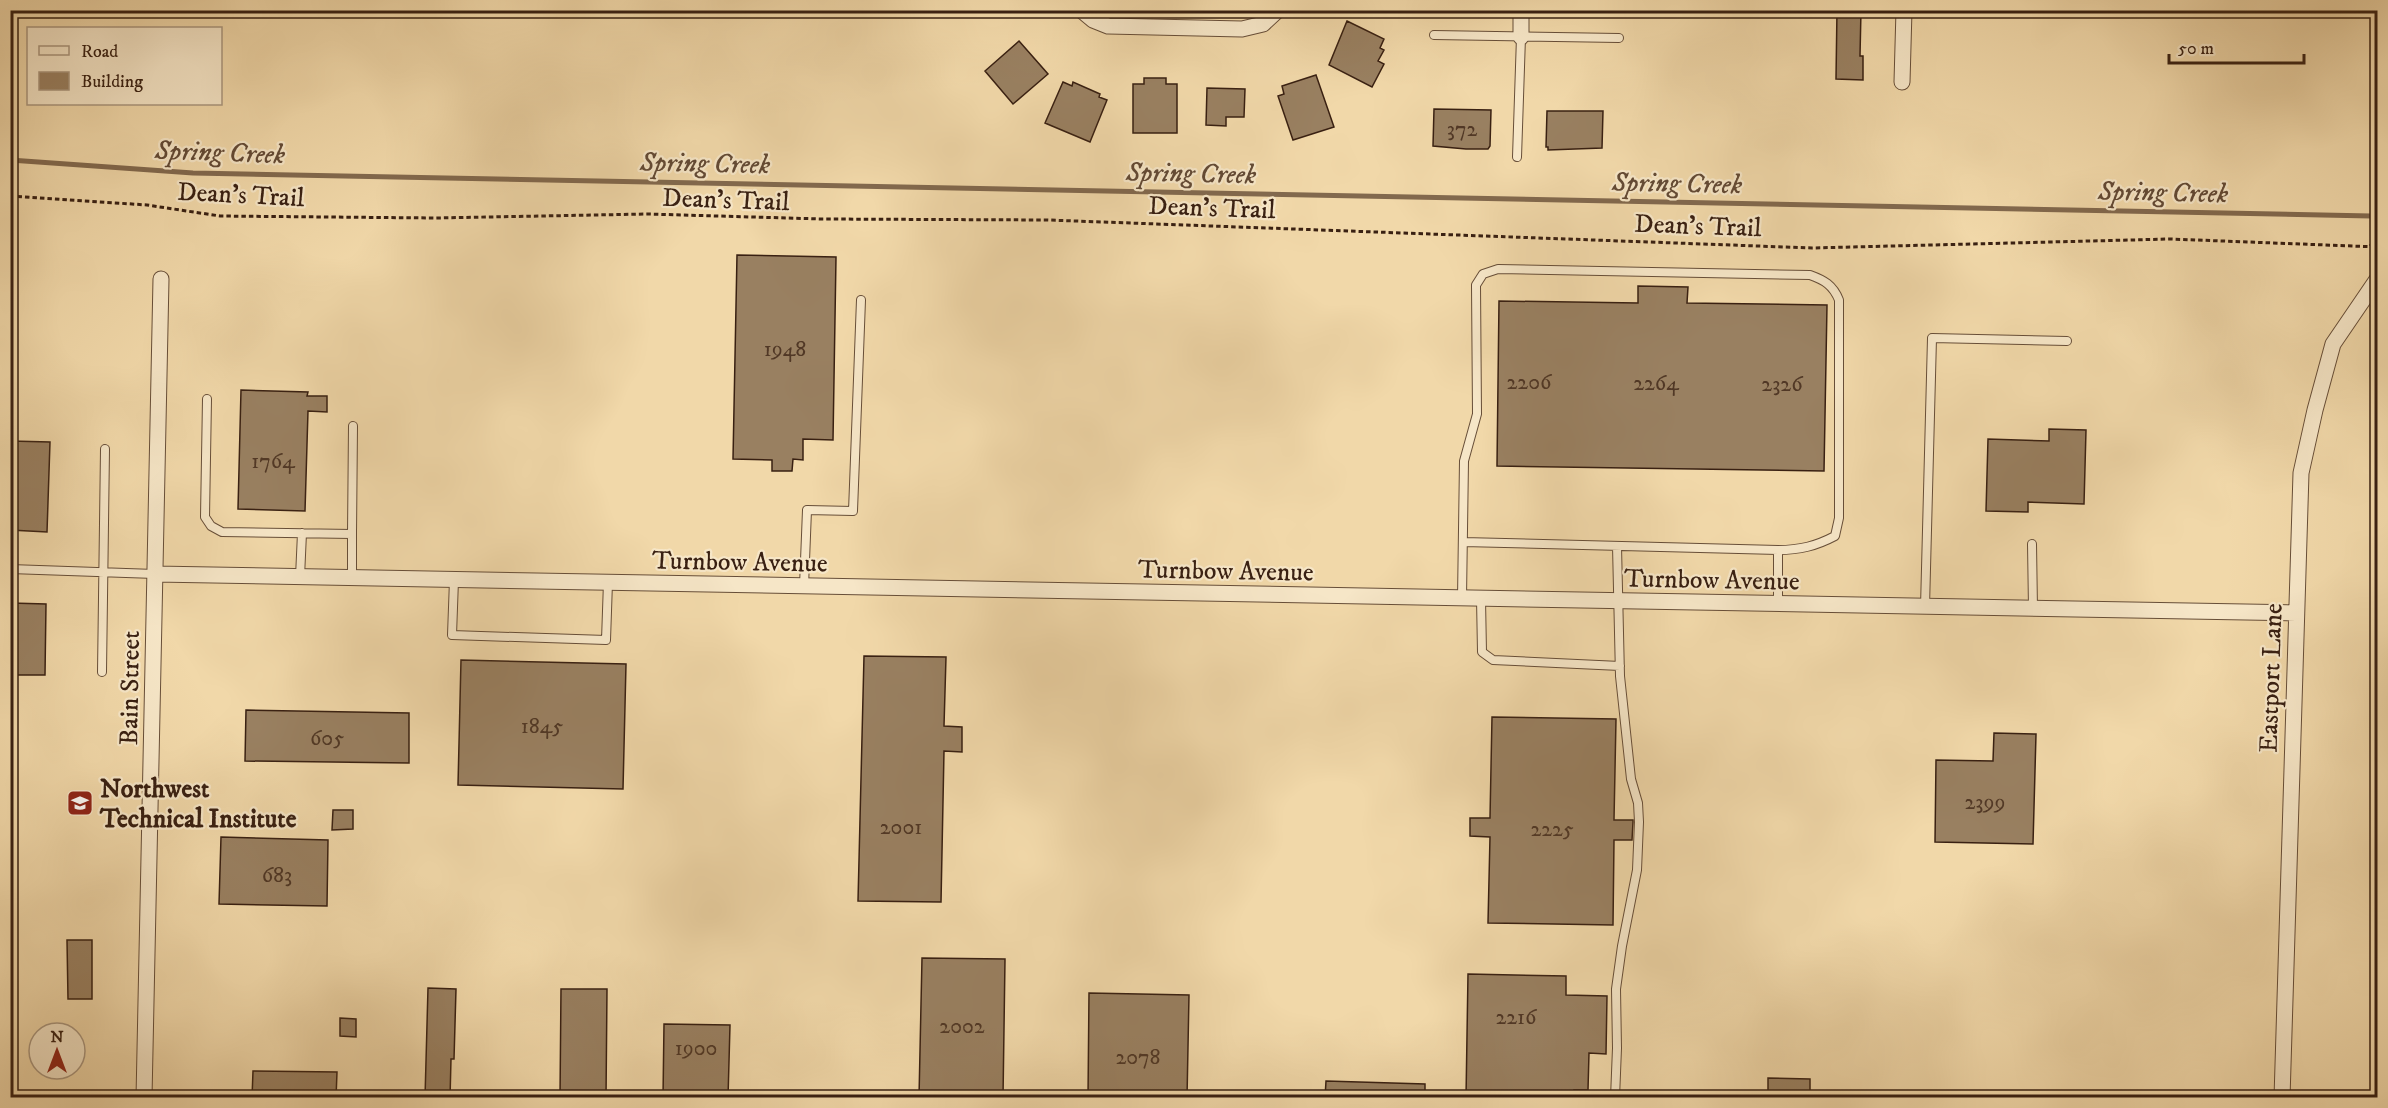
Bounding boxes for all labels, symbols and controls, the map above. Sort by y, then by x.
legend [27,27,222,105]
scale bar [2169,27,2304,65]
text: 50 m [2178,38,2214,60]
text: Road [81,41,118,63]
text: Building [81,71,143,93]
house number: 372 [1447,116,1477,143]
water label: Spring Creek [153,134,286,172]
water label: Spring Creek [639,146,771,182]
water label: Spring Creek [1125,156,1257,192]
water label: Spring Creek [1611,166,1743,202]
water label: Spring Creek [2097,175,2229,211]
street label: Dean's Trail [176,176,306,215]
street label: Dean's Trail [662,182,790,219]
street label: Dean's Trail [1148,190,1276,227]
street label: Dean's Trail [1634,208,1762,245]
house number: 1948 [764,336,806,363]
house number: 2206 [1507,369,1553,396]
house number: 2264 [1633,370,1680,397]
house number: 2326 [1761,371,1804,398]
house number: 1764 [251,448,296,475]
street label: Turnbow Avenue [652,544,828,581]
street label: Turnbow Avenue [1138,553,1314,590]
street label: Turnbow Avenue [1624,562,1800,599]
street label: Eastport Lane [2252,603,2291,753]
street label: Bain Street [113,630,148,746]
house number: 1845 [521,713,563,740]
house number: 605 [310,725,344,752]
place label: Northwest Technical Institute [99,773,297,836]
school or university icon: Northwest Technical Institute [65,788,95,818]
house number: 2399 [1965,789,2005,816]
house number: 2001 [880,814,922,841]
house number: 2225 [1530,816,1574,843]
house number: 683 [262,862,292,889]
house number: 2216 [1495,1004,1538,1031]
house number: 2002 [939,1013,985,1040]
north arrow [27,1021,87,1081]
text: N [50,1027,64,1047]
house number: 1900 [675,1035,717,1062]
house number: 2078 [1115,1044,1161,1071]

